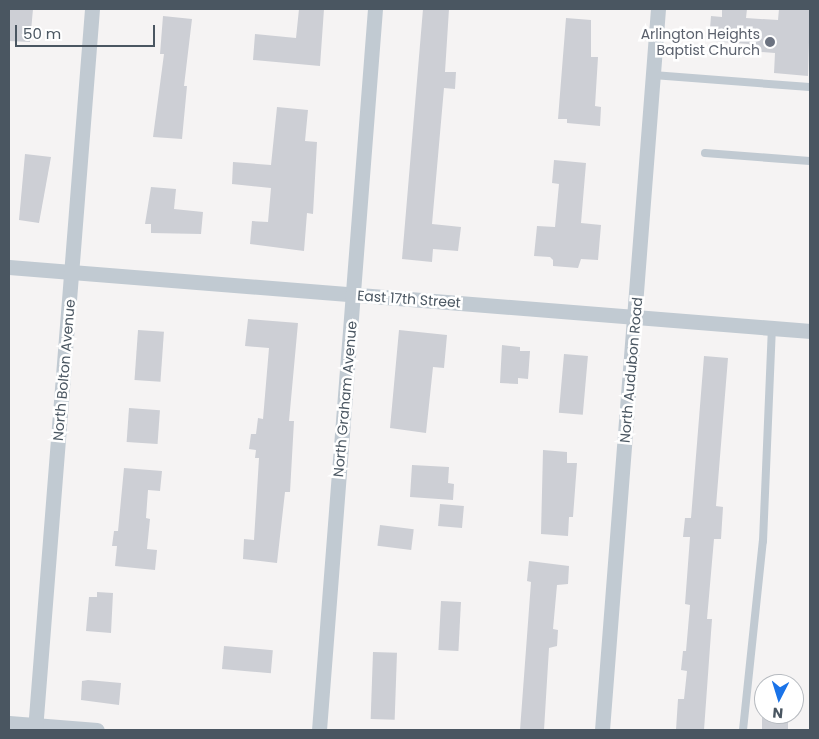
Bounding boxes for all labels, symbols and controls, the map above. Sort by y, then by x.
scale bar [18,15,158,47]
text: 50 m [23,23,61,44]
place label: Arlington Heights Baptist Church [641,26,760,58]
marker: Arlington Heights Baptist Church [764,36,776,48]
street label: East 17th Street [357,287,461,311]
street label: North Audubon Road [616,296,646,444]
street label: North Bolton Avenue [49,298,79,442]
street label: North Graham Avenue [330,320,360,478]
north arrow [754,674,804,724]
text: N [772,703,784,723]

